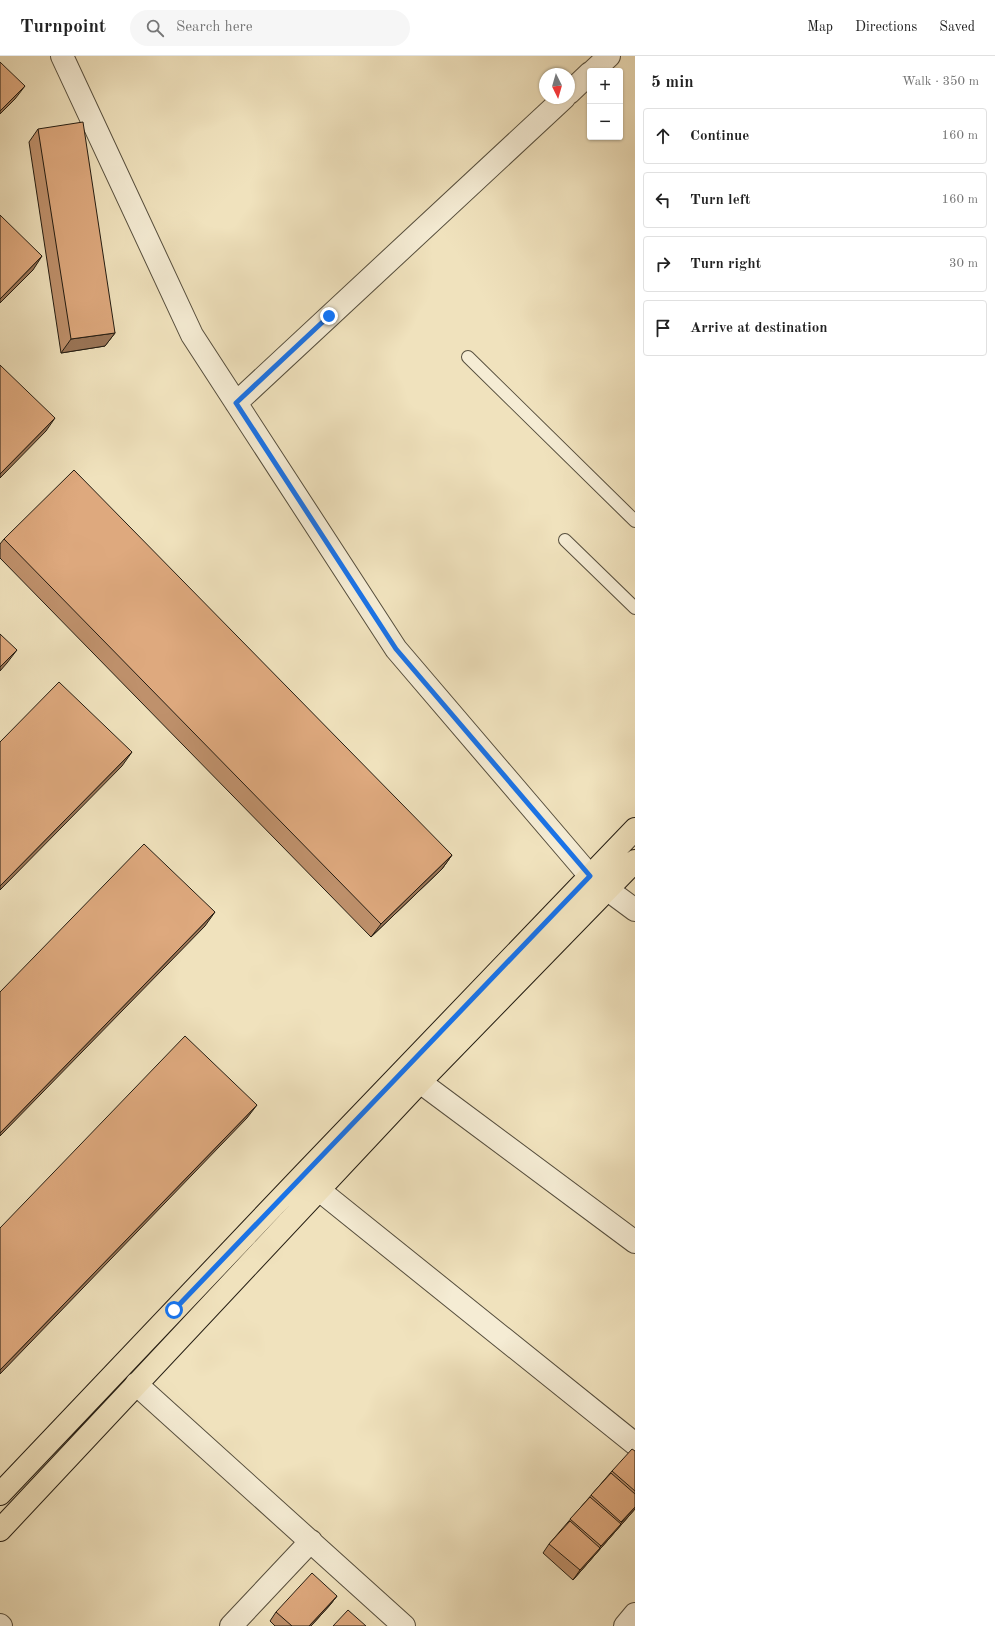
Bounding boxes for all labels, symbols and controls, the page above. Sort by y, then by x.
search box [130,10,410,46]
icon: search [144,17,166,39]
text: Turnpoint [20,18,106,37]
text: Search here [176,20,253,35]
text: Map [807,20,833,34]
text: Directions [855,20,917,34]
text: Saved [939,20,975,34]
north arrow [539,68,575,104]
map controls [587,68,623,140]
button: + [587,68,623,104]
text: 5 min [651,74,694,91]
text: Walk · 350 m [902,75,979,88]
button: − [587,104,623,140]
icon: ahead [652,125,674,147]
text: Continue [690,129,749,144]
text: 160 m [941,129,978,142]
icon: left [652,189,674,211]
text: Turn left [690,193,750,208]
text: 160 m [941,193,978,206]
icon: right [652,253,674,275]
text: Turn right [690,257,761,272]
text: 30 m [949,257,978,270]
route end [320,307,338,325]
icon: arrive [652,317,674,339]
text: Arrive at destination [690,321,828,336]
route start [165,1301,183,1319]

